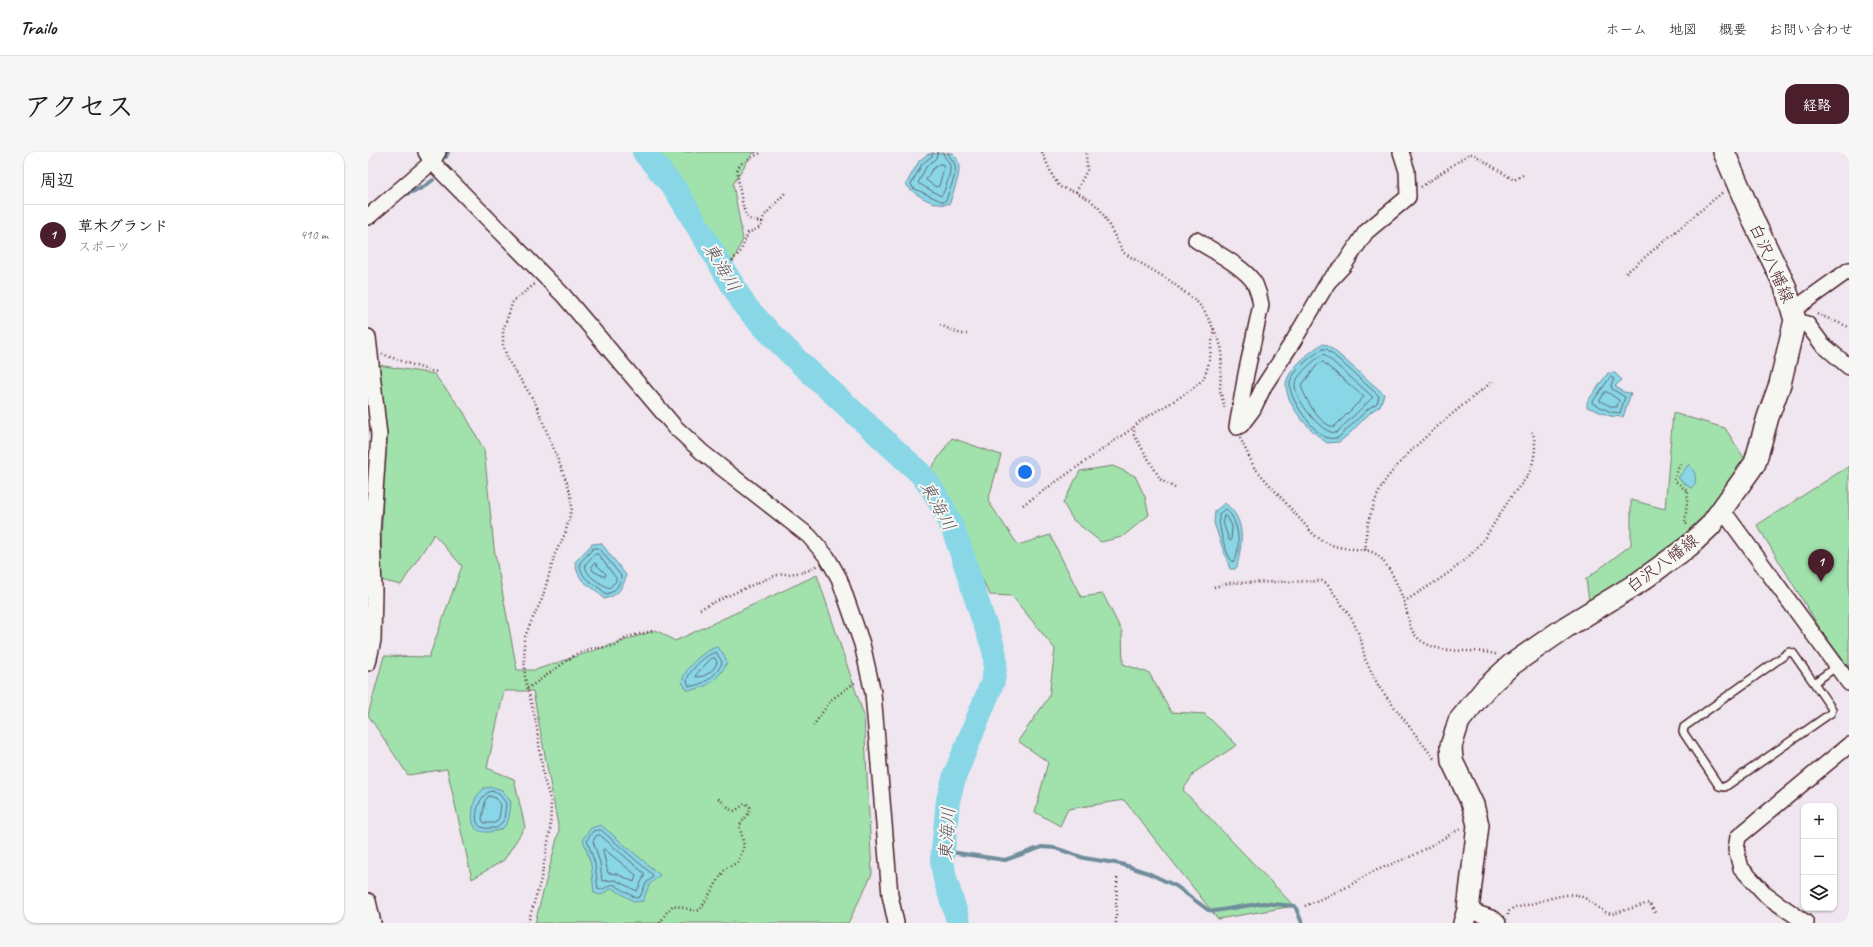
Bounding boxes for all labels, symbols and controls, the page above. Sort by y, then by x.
text: Trailo [20,16,56,40]
text: ホーム [1606,21,1647,38]
text: 地図 [1669,21,1697,38]
text: 概要 [1719,21,1747,38]
text: お問い合わせ [1769,21,1853,38]
button: 経路 [1785,84,1849,124]
text: アクセス [24,89,134,124]
text: 周辺 [40,170,74,191]
text: 草木グランド [78,217,168,236]
street label: 白沢八幡線 [1745,220,1798,306]
text: 1 [50,227,56,243]
text: 410 m [300,227,328,243]
water label: 東海川 [699,238,745,296]
text: スポーツ [78,239,130,255]
your location [1015,462,1035,482]
water label: 東海川 [915,477,961,535]
street label: 白沢八幡線 [1622,529,1703,597]
pin: 1 [1808,549,1834,582]
map controls [1801,803,1837,911]
button: + [1801,803,1837,839]
water label: 東海川 [935,806,959,862]
button: − [1801,839,1837,875]
button: layers [1801,875,1837,911]

